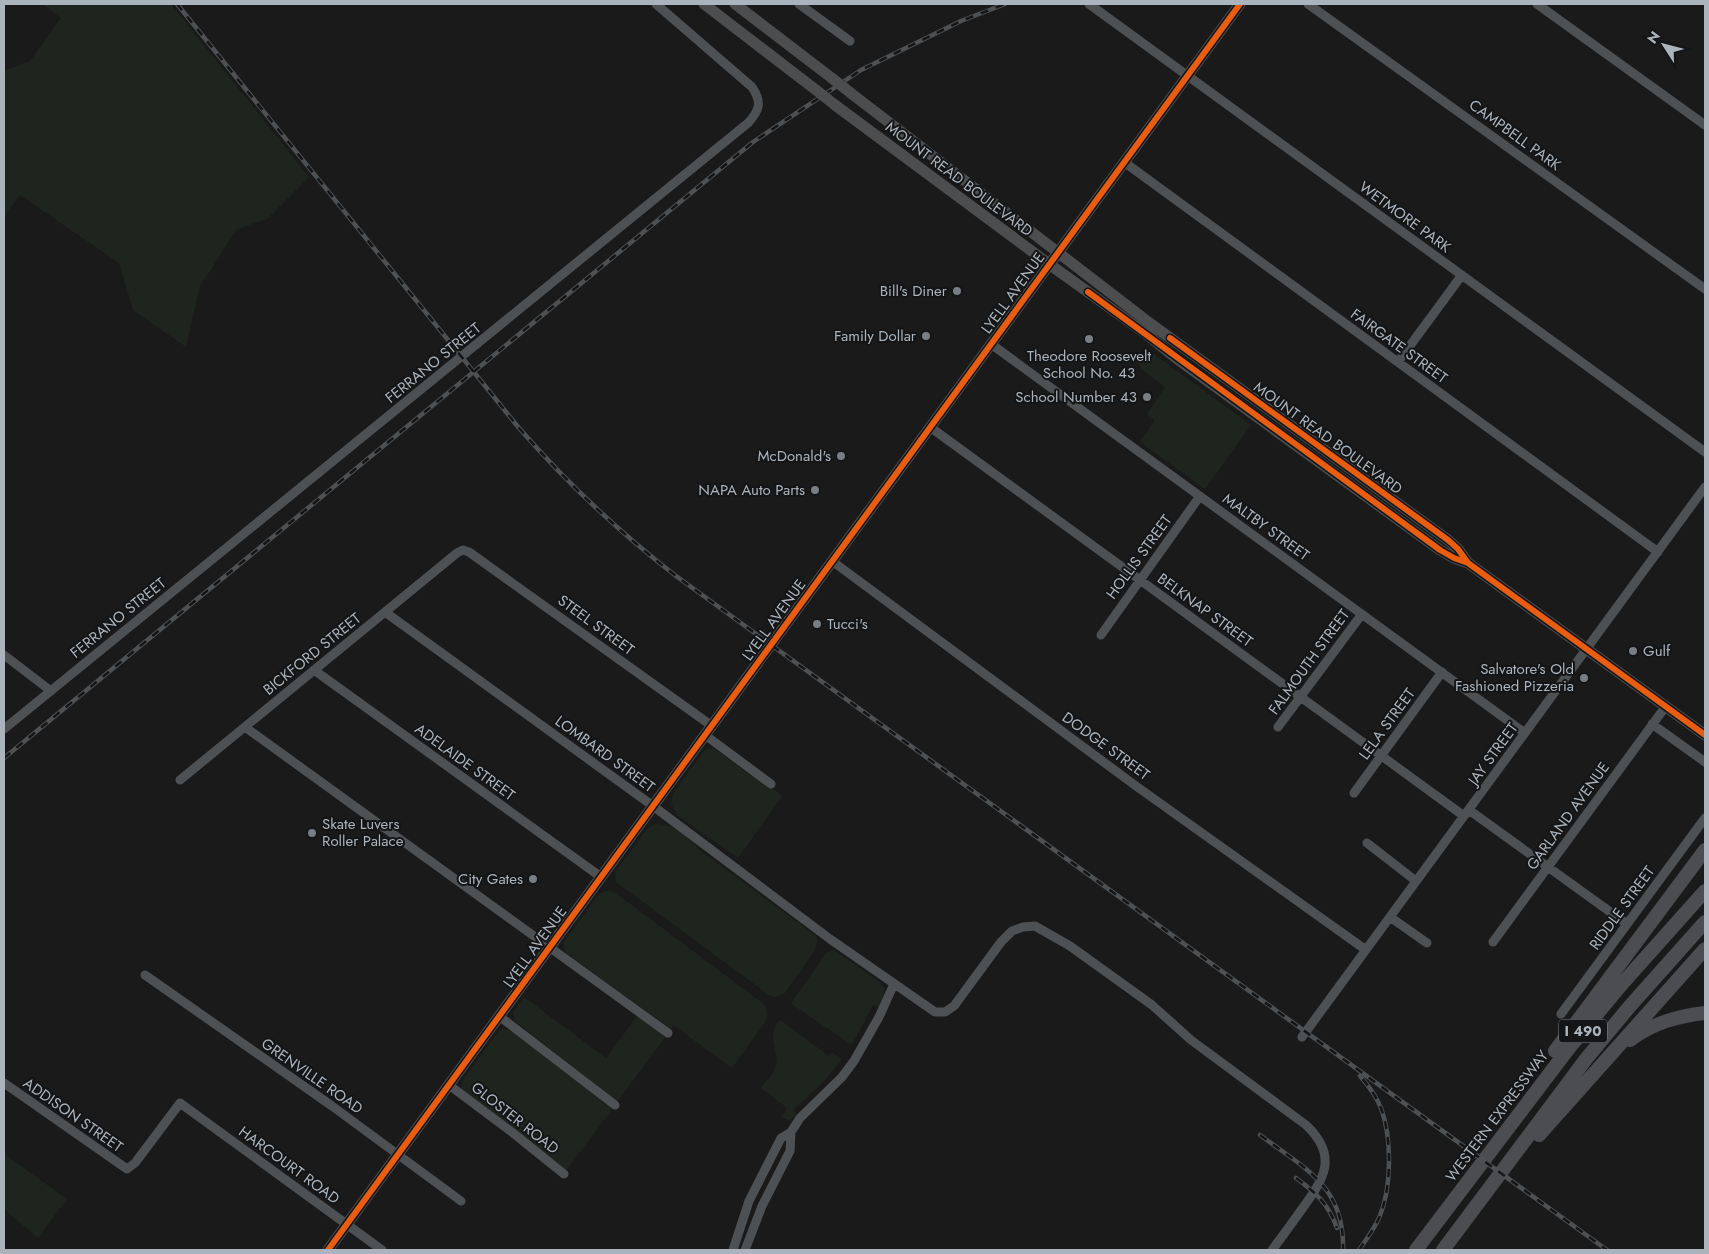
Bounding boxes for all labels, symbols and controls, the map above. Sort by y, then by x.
north arrow [1639,20,1689,70]
text: N [1642,27,1665,48]
street label: CAMPBELL PARK [1464,94,1566,176]
street label: MOUNT READ BOULEVARD [881,116,1037,242]
street label: WETMORE PARK [1354,176,1456,258]
street label: LYELL AVENUE [976,248,1050,338]
place label: Bill's Diner [880,280,948,302]
marker: Bill's Diner [951,285,963,297]
street label: FAIRGATE STREET [1346,303,1452,389]
street label: FERRANO STREET [380,317,486,409]
place label: Family Dollar [834,325,917,347]
marker: Family Dollar [920,330,932,342]
marker: Theodore Roosevelt School No. 43 [1083,333,1095,345]
place label: Theodore Roosevelt School No. 43 [1027,345,1151,384]
street label: MOUNT READ BOULEVARD [1249,376,1407,500]
place label: School Number 43 [1015,386,1137,408]
marker: School Number 43 [1141,391,1153,403]
place label: McDonald's [757,445,831,467]
marker: McDonald's [835,450,847,462]
place label: NAPA Auto Parts [698,479,805,501]
marker: NAPA Auto Parts [809,484,821,496]
street label: MALTBY STREET [1218,488,1314,566]
street label: HOLLIS STREET [1101,510,1177,604]
street label: BELKNAP STREET [1153,568,1257,652]
street label: FERRANO STREET [65,572,171,664]
street label: LYELL AVENUE [737,575,811,665]
street label: STEEL STREET [553,590,639,660]
street label: FALMOUTH STREET [1263,605,1355,719]
street label: BICKFORD STREET [258,608,366,700]
place label: Tucci's [827,613,868,635]
marker: Tucci's [811,618,823,630]
place label: Gulf [1643,640,1671,662]
marker: Gulf [1627,645,1639,657]
place label: Salvatore's Old Fashioned Pizzeria [1455,658,1574,697]
marker: Salvatore's Old Fashioned Pizzeria [1578,672,1590,684]
street label: LELA STREET [1354,684,1421,764]
street label: DODGE STREET [1058,707,1154,785]
street label: LOMBARD STREET [551,710,659,798]
street label: ADELAIDE STREET [410,718,520,806]
street label: JAY STREET [1462,718,1523,791]
street label: GARLAND AVENUE [1521,757,1615,875]
place label: Skate Luvers Roller Palace [322,813,404,852]
marker: Skate Luvers Roller Palace [306,827,318,839]
street label: RIDDLE STREET [1584,861,1660,955]
place label: City Gates [458,868,523,890]
marker: City Gates [527,873,539,885]
street label: LYELL AVENUE [498,902,572,992]
road number: I 490 [1559,1019,1607,1042]
street label: GRENVILLE ROAD [257,1033,367,1119]
street label: WESTERN EXPRESSWAY [1440,1045,1554,1186]
street label: ADDISON STREET [19,1072,127,1158]
street label: GLOSTER ROAD [466,1077,564,1159]
street label: HARCOURT ROAD [234,1121,344,1209]

